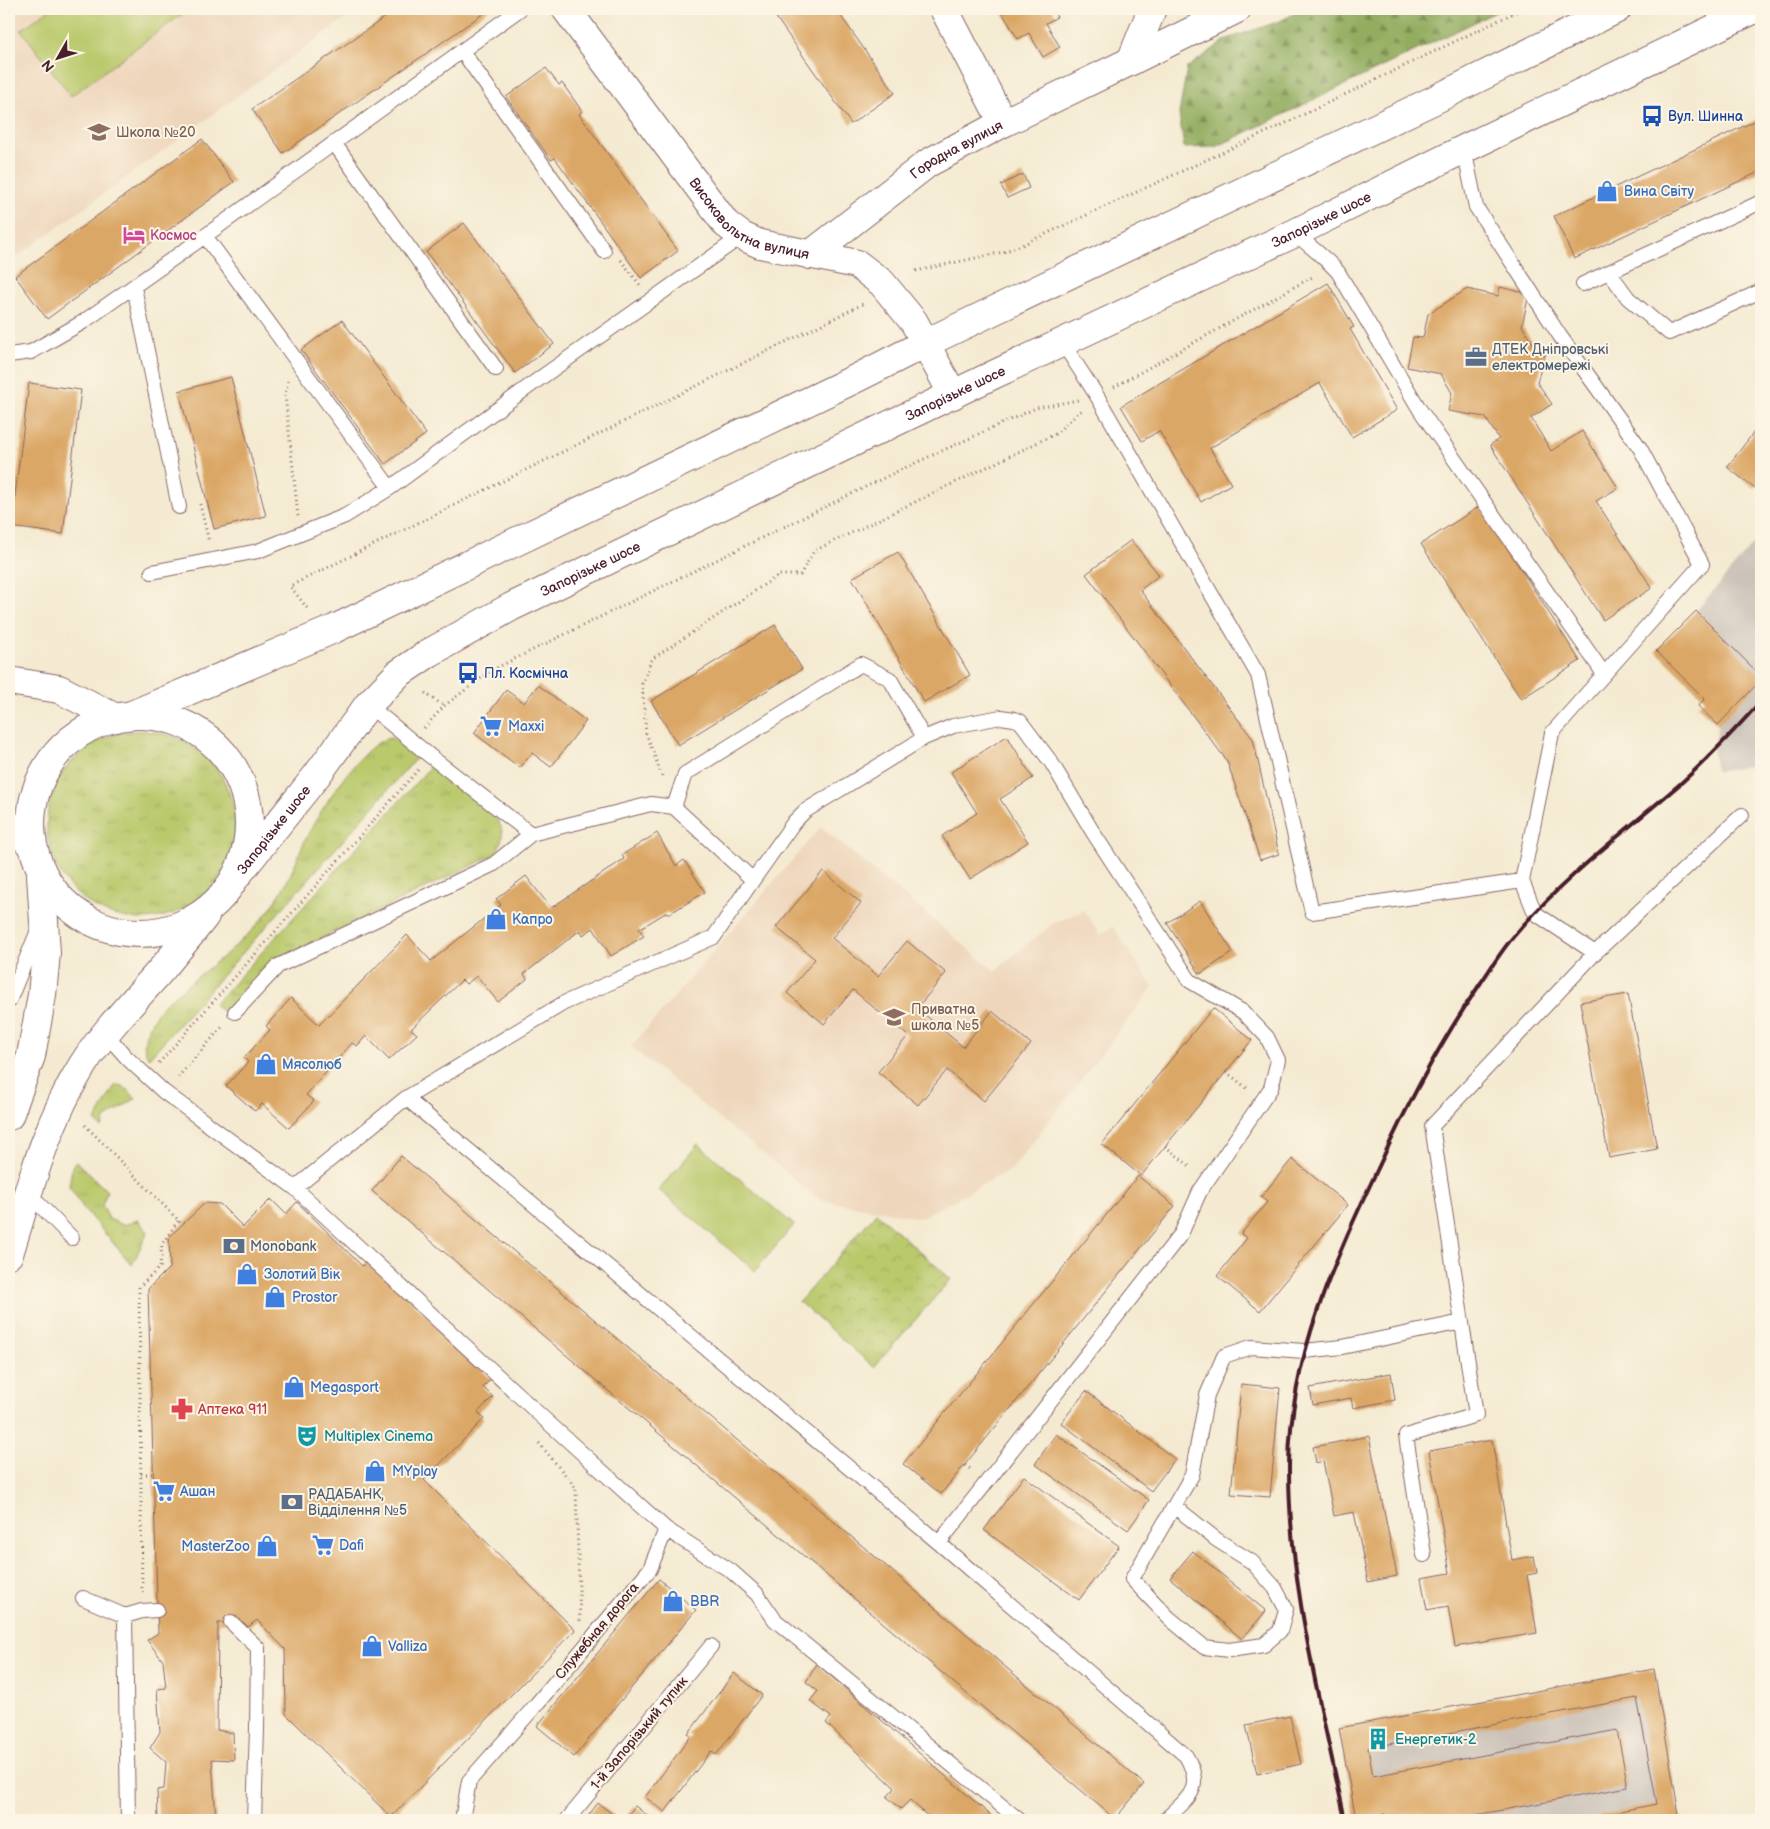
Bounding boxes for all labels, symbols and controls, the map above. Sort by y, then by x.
north arrow [32,32,82,82]
text: N [38,56,58,75]
bus stop icon: Вул. Шинна [1639,103,1665,129]
place label: Вул. Шинна [1668,108,1744,125]
street label: Городна вулиця [907,116,1006,182]
school or university icon: Школа №20 [86,119,112,145]
place label: Школа №20 [116,124,195,141]
street label: Високовольтна вулиця [686,174,811,262]
shop icon: Вина Світу [1594,178,1620,204]
place label: Вина Світу [1624,183,1694,200]
street label: Запорізьке шосе [1269,188,1374,251]
hotel icon: Космос [121,222,147,248]
place label: Космос [150,227,197,244]
place label: ДТЕК Дніпровські електромережі [1492,341,1609,374]
office icon: ДТЕК Дніпровські електромережі [1463,344,1489,370]
street label: Запорізьке шосе [903,362,1008,424]
street label: Запорізьке шосе [538,537,643,600]
bus stop icon: Пл. Космічна [455,660,481,686]
place label: Пл. Космічна [484,665,569,682]
supermarket icon: Maxxi [478,713,504,739]
place label: Maxxi [508,718,544,735]
street label: Запорізьке шосе [233,781,314,877]
shop icon: Капро [483,906,509,932]
place label: Капро [512,911,553,928]
place label: Приватна школа №5 [911,1001,979,1034]
school or university icon: Приватна школа №5 [881,1004,907,1030]
shop icon: Мясолюб [253,1051,279,1077]
place label: Мясолюб [282,1056,342,1073]
bank icon: Monobank [221,1233,247,1259]
place label: Monobank [250,1238,317,1255]
shop icon: Золотий Вік [234,1261,260,1287]
place label: Золотий Вік [264,1266,341,1283]
shop icon: Prostor [262,1284,288,1310]
place label: Prostor [292,1289,338,1306]
shop icon: Megasport [281,1374,307,1400]
place label: Megasport [310,1379,380,1396]
pharmacy icon: Аптека 911 [169,1396,195,1422]
place label: Аптека 911 [197,1401,267,1418]
theatre icon: Multiplex Cinema [294,1423,320,1449]
place label: Multiplex Cinema [324,1428,433,1445]
shop icon: MYplay [362,1458,388,1484]
place label: MYplay [392,1463,438,1480]
supermarket icon: Ашан [151,1478,177,1504]
place label: Ашан [179,1483,215,1500]
place label: РАДАБАНК, Відділення №5 [308,1486,407,1519]
bank icon: РАДАБАНК, Відділення №5 [279,1489,305,1515]
supermarket icon: Dafi [310,1532,336,1558]
shop icon: MasterZoo [254,1533,280,1559]
place label: Dafi [339,1537,364,1554]
place label: MasterZoo [181,1538,250,1555]
street label: Служебная дорога [552,1579,643,1683]
shop icon: BBR [660,1588,686,1614]
place label: BBR [690,1593,719,1610]
shop icon: Valliza [359,1633,385,1659]
place label: Valliza [388,1638,428,1655]
street label: 1-й Запорізький тупик [587,1673,692,1793]
building icon: Енергетик-2 [1365,1726,1391,1752]
place label: Енергетик-2 [1395,1731,1477,1748]

